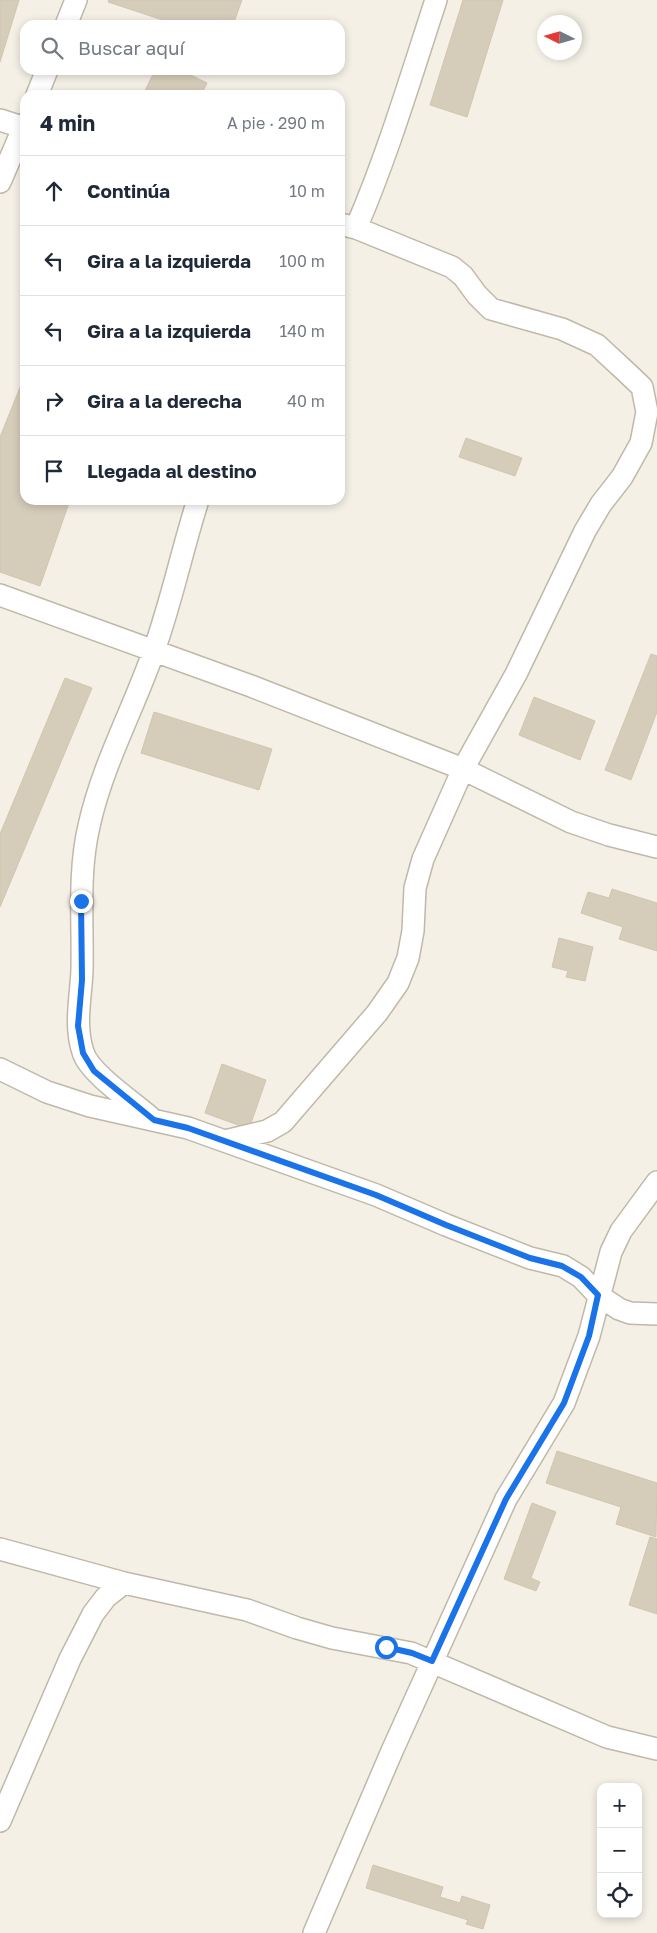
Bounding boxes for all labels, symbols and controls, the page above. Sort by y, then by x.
north arrow [537,15,582,60]
search box [20,20,345,75]
icon: search [38,34,66,62]
text: Buscar aquí [78,36,185,59]
text: 4 min [40,110,95,136]
text: A pie · 290 m [227,113,325,133]
icon: ahead [40,177,68,205]
text: Continúa [87,179,170,202]
text: 10 m [289,181,325,201]
icon: left [40,247,68,275]
text: Gira a la izquierda [87,249,251,272]
text: 100 m [279,251,325,271]
icon: left [40,317,68,345]
text: Gira a la izquierda [87,319,251,342]
text: 140 m [279,321,325,341]
icon: right [40,387,68,415]
text: Gira a la derecha [87,389,242,412]
text: 40 m [287,391,325,411]
icon: arrive [40,457,68,485]
text: Llegada al destino [87,459,257,482]
route end [70,890,93,913]
route start [375,1636,398,1659]
map controls [597,1783,642,1918]
button: + [597,1783,642,1828]
button: − [597,1828,642,1873]
button: locate [597,1873,642,1918]

